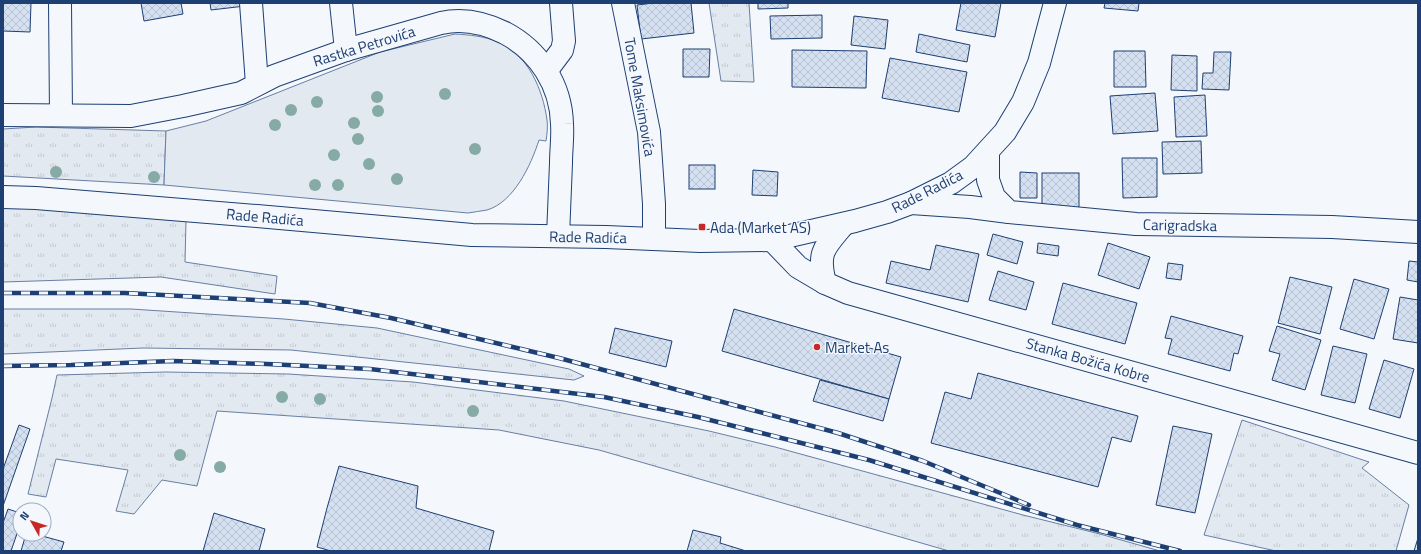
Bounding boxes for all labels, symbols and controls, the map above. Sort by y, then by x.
street label: Rastka Petrovića [310,19,418,72]
street label: Tome Maksimovića [618,36,662,159]
street label: Rade Radića [887,163,967,219]
street label: Rade Radića [225,202,305,232]
street label: Carigradska [1143,213,1218,237]
place label: Ada (Market AS) [710,216,811,239]
marker: Ada (Market AS) [697,222,707,232]
street label: Rade Radića [549,225,627,249]
street label: Stanka Božića Kobre [1023,331,1153,389]
place label: Market As [825,336,889,359]
marker: Market As [812,342,822,352]
north arrow [12,502,52,542]
text: N [16,508,33,524]

